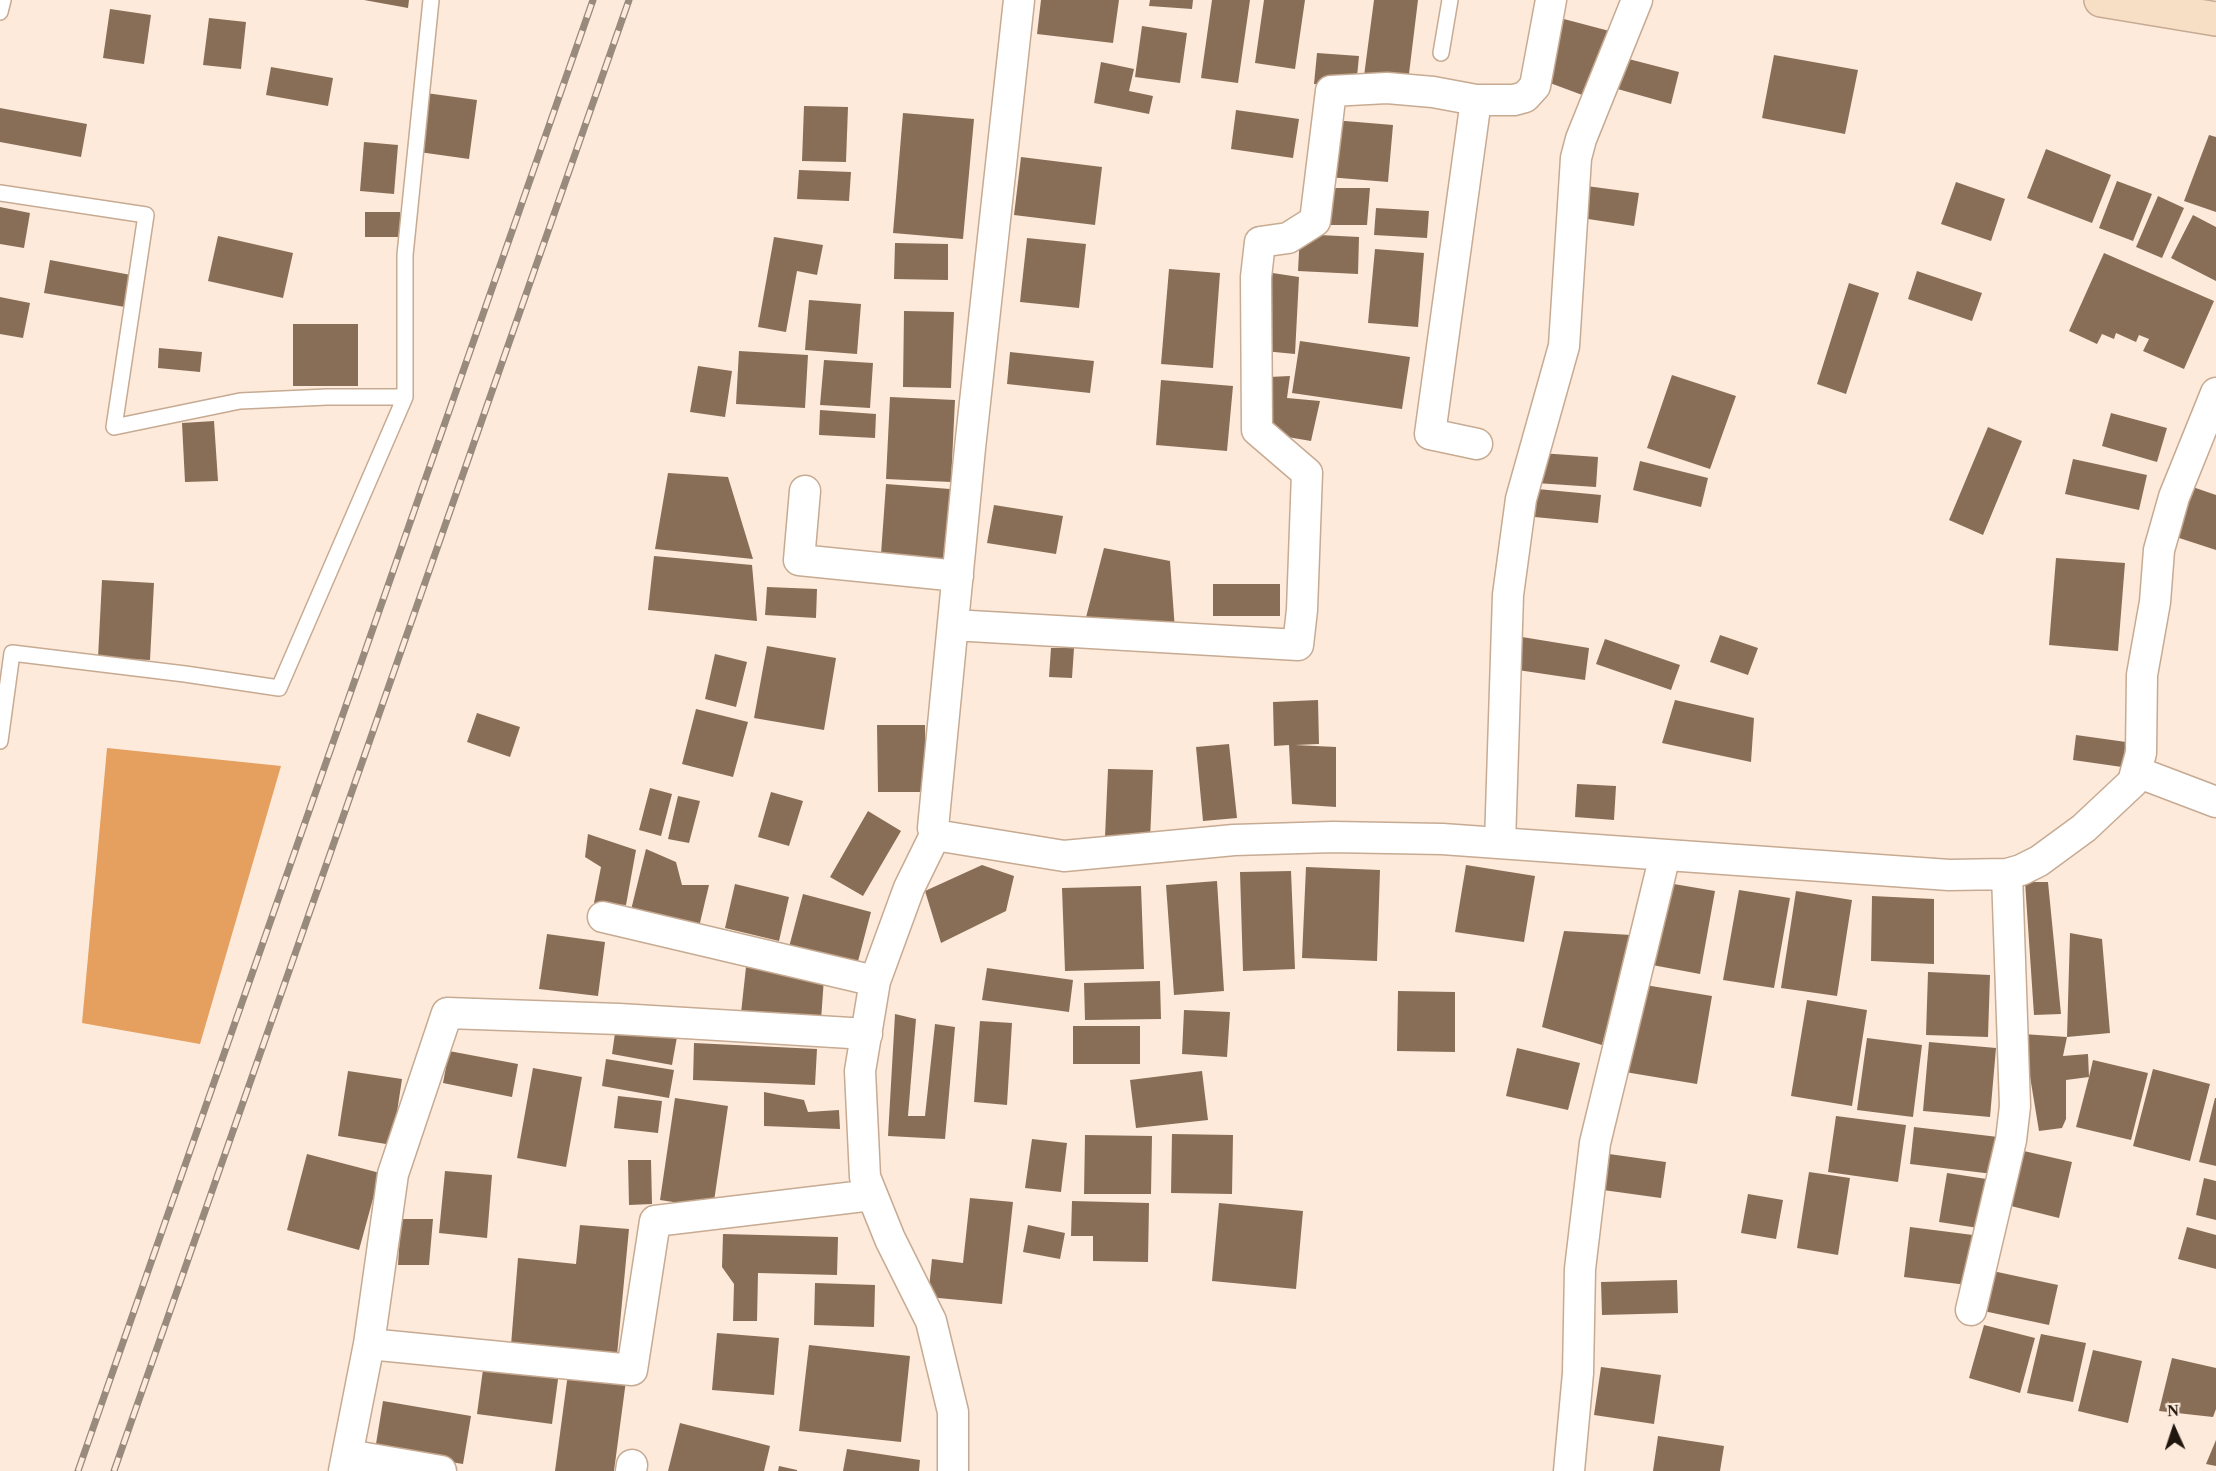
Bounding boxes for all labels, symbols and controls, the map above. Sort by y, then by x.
north arrow [2144,1399,2204,1459]
text: N [2167,1402,2179,1419]

